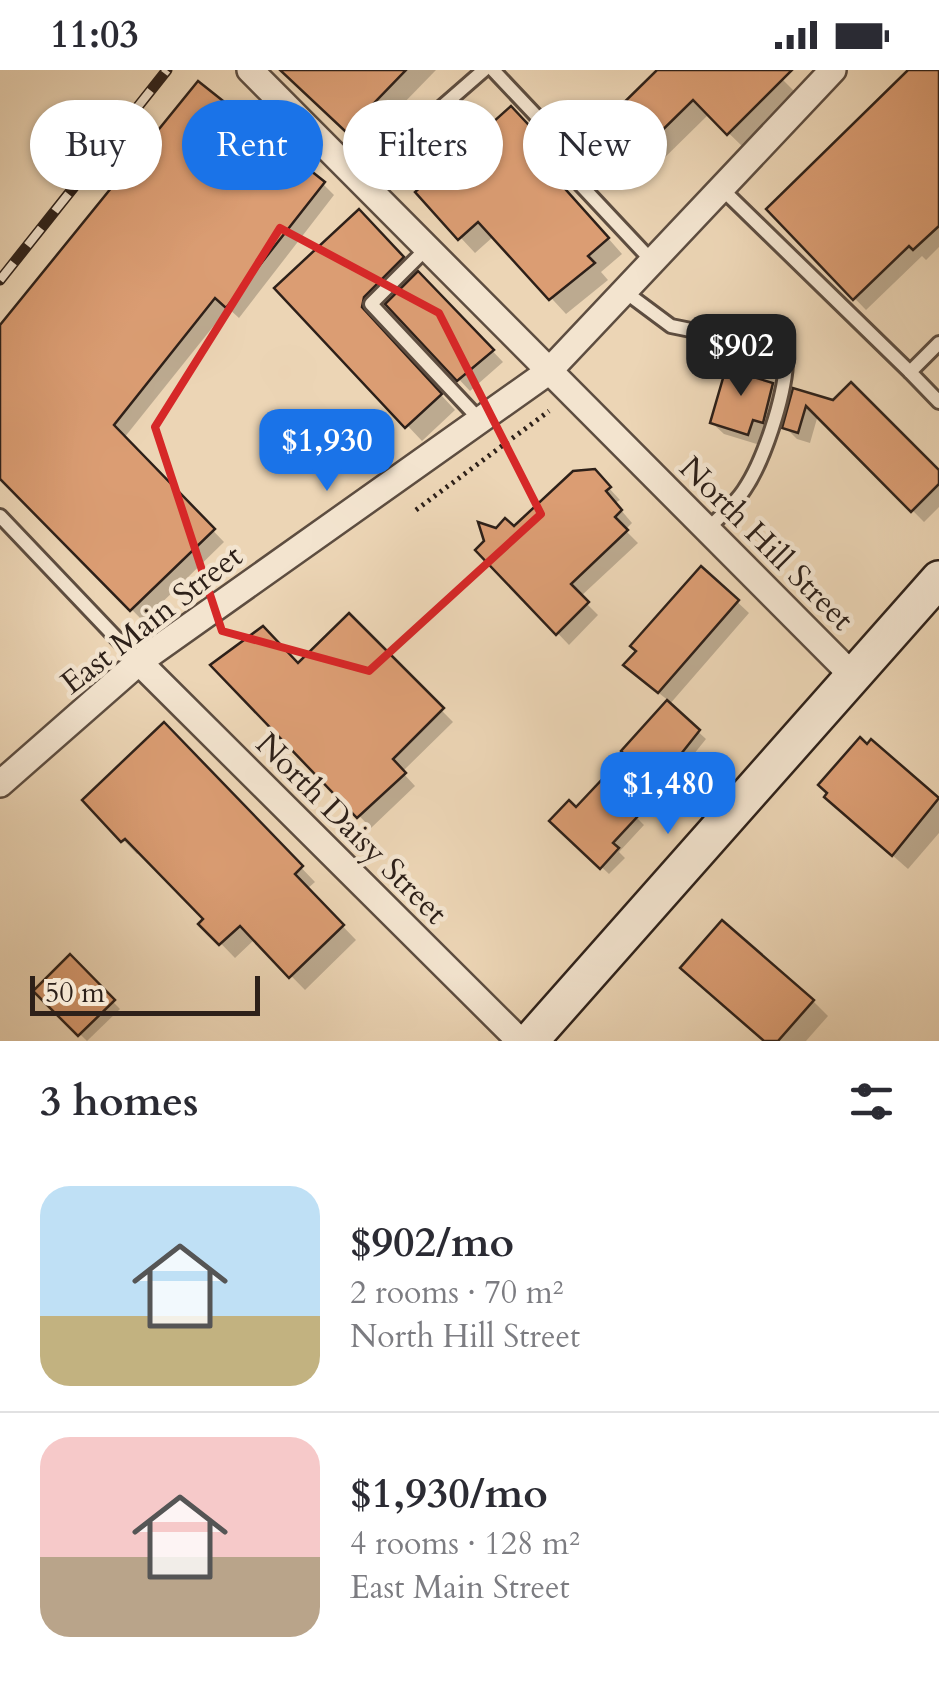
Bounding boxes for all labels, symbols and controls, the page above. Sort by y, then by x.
text: 11:03 [50,9,139,61]
chip: Buy [30,100,162,190]
chip: Rent [182,100,323,190]
chip: Filters [343,100,503,190]
chip: New [523,100,667,190]
pin: $902 [682,314,800,399]
text: $902 [708,324,774,368]
pin: $1,930 [246,409,408,494]
text: $1,930 [281,419,373,463]
street label: North Hill Street [669,447,863,641]
street label: East Main Street [52,535,252,705]
street label: North Daisy Street [246,723,457,934]
pin: $1,480 [587,752,749,837]
text: $1,480 [622,762,714,806]
scale bar [30,971,260,1016]
text: 50 m [45,974,105,1012]
text: 3 homes [40,1073,198,1130]
icon: filters [844,1074,899,1129]
text: $902/mo [350,1214,514,1271]
icon: home [120,1226,240,1346]
text: 2 rooms · 70 m² [350,1271,563,1315]
text: North Hill Street [350,1315,580,1359]
text: $1,930/mo [350,1465,548,1522]
icon: home [120,1477,240,1597]
text: 4 rooms · 128 m² [350,1522,580,1566]
text: East Main Street [350,1566,570,1610]

